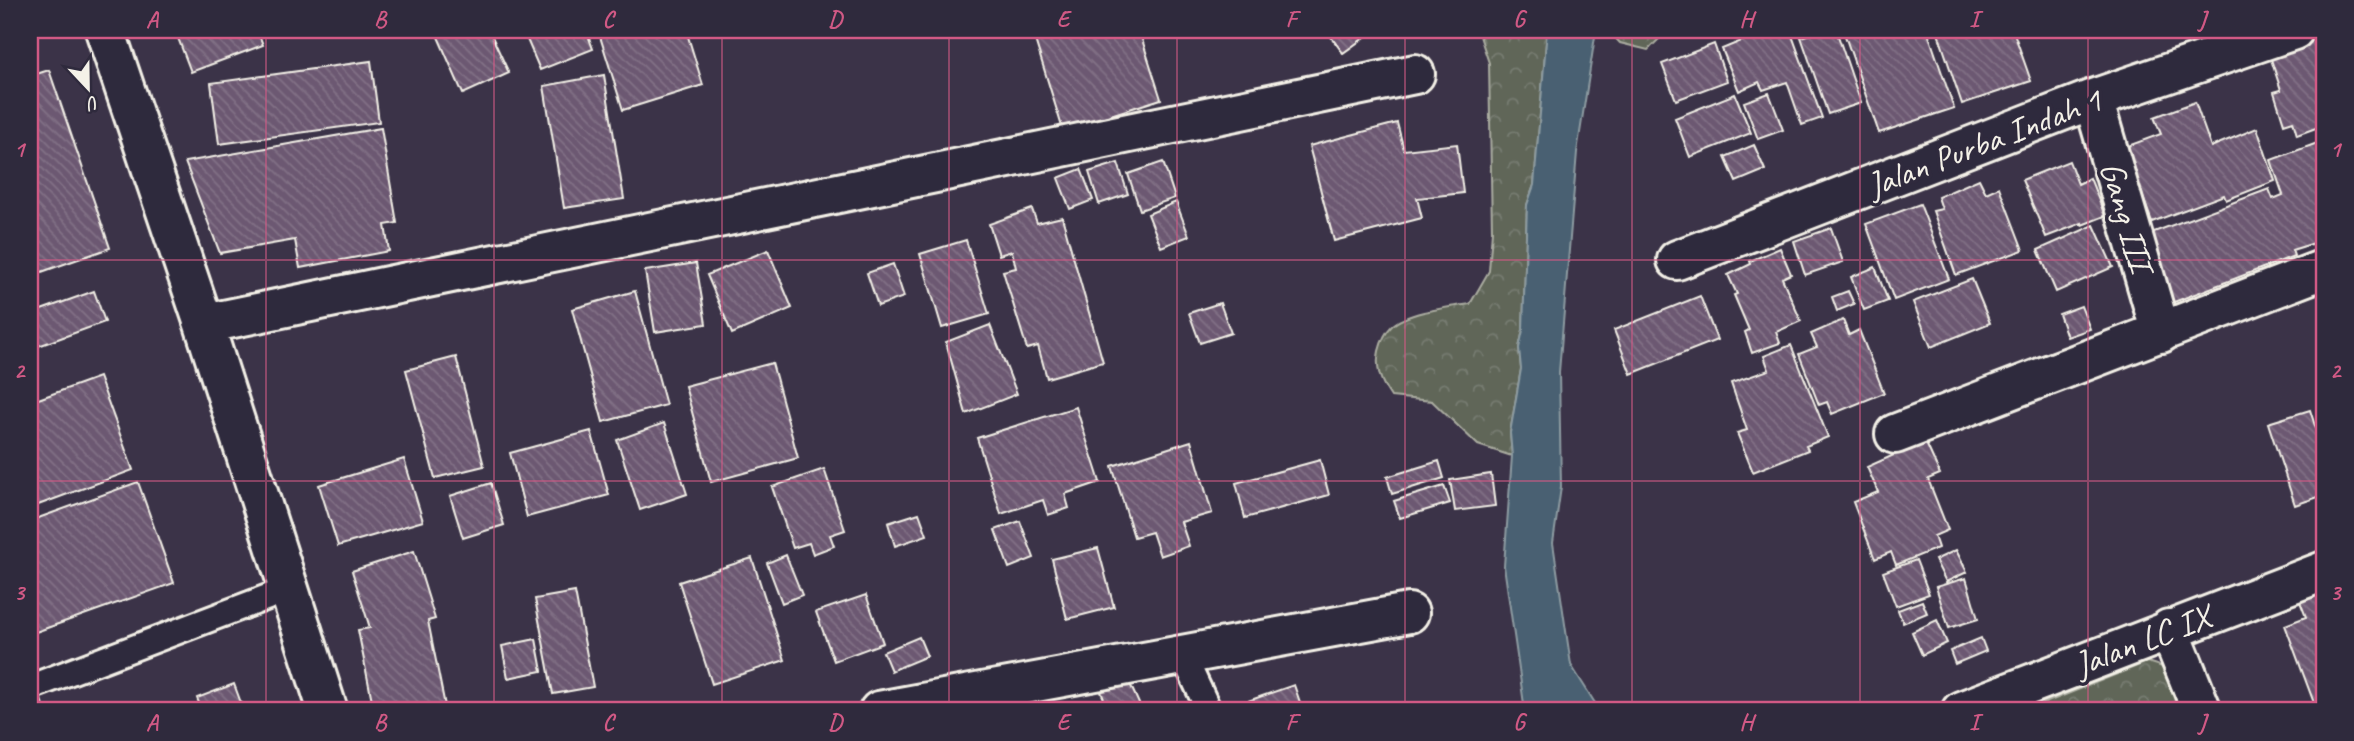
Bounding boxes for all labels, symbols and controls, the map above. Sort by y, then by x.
text: A [146,5,160,34]
text: B [374,5,388,34]
text: C [603,5,617,34]
text: D [828,5,844,34]
text: E [1057,5,1073,34]
text: F [1286,5,1302,34]
text: G [1513,5,1528,34]
text: H [1739,5,1757,34]
text: I [1969,5,1984,34]
text: J [2196,5,2209,34]
north arrow [52,52,122,122]
street label: Jalan Purba Indah 1 [1859,76,2110,209]
text: U [82,90,103,117]
text: 1 [14,135,27,164]
text: 1 [2330,135,2343,164]
street label: Gang III [2089,156,2165,283]
text: 2 [14,356,27,385]
text: 2 [2330,356,2343,385]
text: 3 [14,578,27,607]
text: 3 [2330,578,2343,607]
street label: Jalan LC IX [2066,592,2222,688]
text: A [146,708,160,737]
text: B [374,708,388,737]
text: C [603,708,617,737]
text: D [828,708,844,737]
text: E [1057,708,1073,737]
text: F [1286,708,1302,737]
text: G [1513,708,1528,737]
text: H [1739,708,1757,737]
text: I [1969,708,1984,737]
text: J [2196,708,2209,737]

